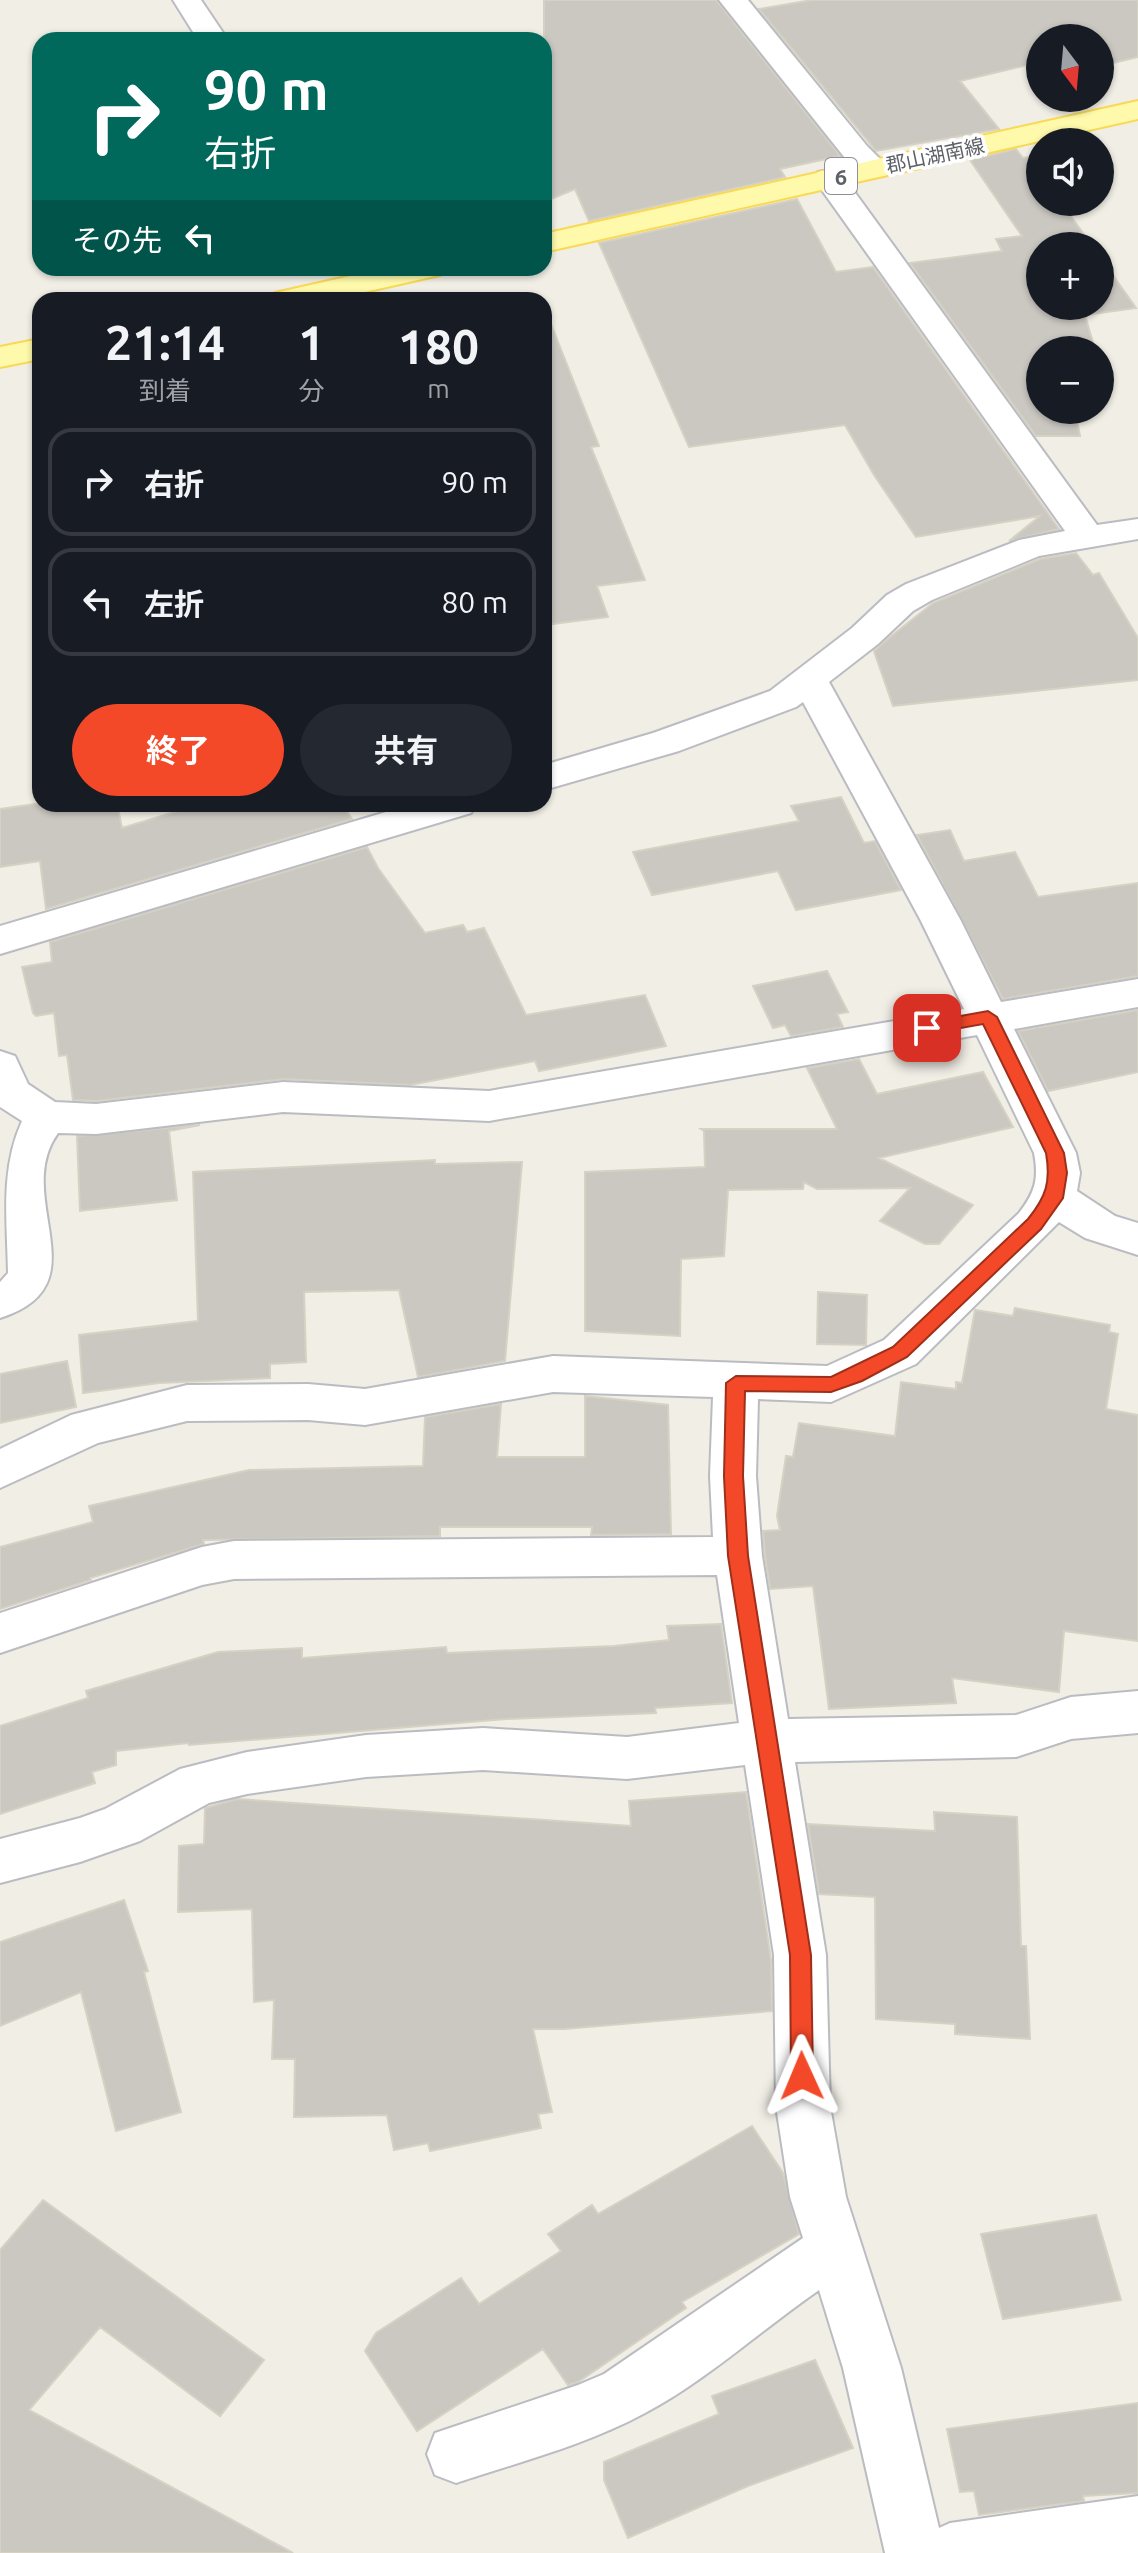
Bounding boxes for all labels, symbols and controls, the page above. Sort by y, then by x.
north arrow [1026,24,1114,112]
map controls [1026,24,1114,424]
text: 90 m [204,58,329,121]
icon: right [72,64,176,168]
button: sound [1026,128,1114,216]
text: 右折 [204,132,276,173]
street label: 郡山湖南線 [884,133,986,177]
road number: 6 [825,158,857,194]
icon: left [178,216,222,260]
text: その先 [72,223,162,257]
button: + [1026,232,1114,320]
text: 21:14 [105,315,225,369]
text: 1 [298,315,325,369]
text: 180 [398,319,479,373]
button: − [1026,336,1114,424]
text: m [427,374,450,403]
text: 到着 [139,376,191,405]
text: 分 [298,376,324,405]
icon: right [76,460,120,504]
text: 90 m [441,465,508,499]
text: 右折 [144,467,204,501]
icon: left [76,580,120,624]
text: 80 m [441,585,508,619]
text: 左折 [144,587,204,621]
button: 終了 [72,704,284,796]
button: 共有 [300,704,512,796]
pin [893,994,961,1062]
icon: arrive [905,1006,949,1050]
position arrow [760,2034,844,2118]

